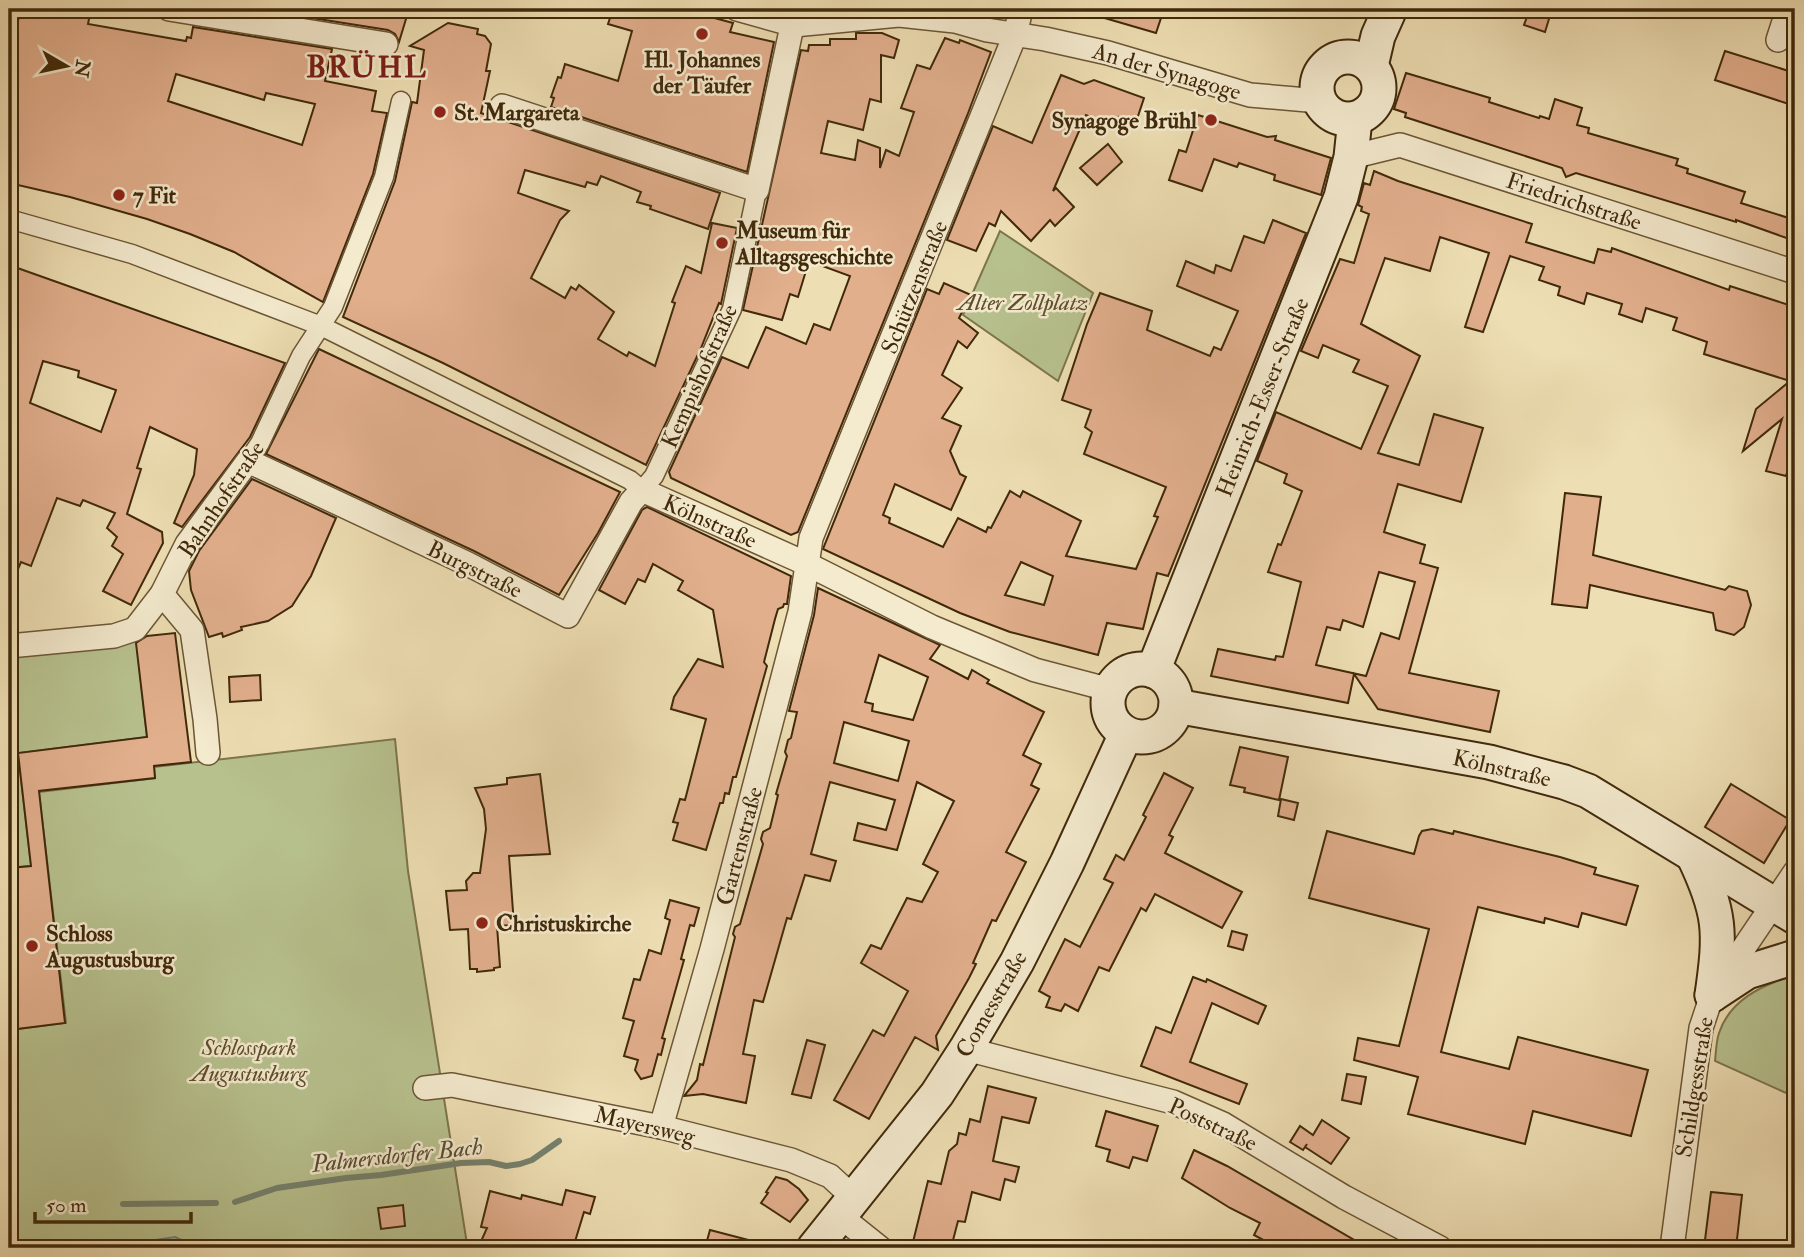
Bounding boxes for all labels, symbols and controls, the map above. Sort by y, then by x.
marker: Hl. Johannes der Täufer [694,26,710,42]
north arrow [32,32,102,102]
street label: An der Synagoge [1088,36,1245,107]
place label: Hl. Johannes der Täufer [644,45,760,100]
district label: BRÜHL [306,49,428,86]
text: N [68,57,95,80]
place label: St. Margareta [454,98,581,128]
marker: St. Margareta [432,104,448,120]
place label: Synagoge Brühl [1051,106,1198,136]
marker: Synagoge Brühl [1203,112,1219,128]
street label: Friedrichstraße [1502,166,1646,237]
place label: 7 Fit [133,181,177,210]
marker: 7 Fit [111,187,127,203]
place label: Museum für Alltagsgeschichte [735,216,893,272]
street label: Schützenstraße [875,216,955,358]
marker: Museum für Alltagsgeschichte [714,235,730,251]
park label: Alter Zollplatz [955,288,1088,317]
street label: Heinrich-Esser-Straße [1209,293,1316,501]
street label: Kempishofstraße [655,299,745,453]
street label: Bahnhofstraße [172,435,271,563]
street label: Kölnstraße [658,488,762,555]
street label: Burgstraße [423,534,527,605]
street label: Kölnstraße [1450,743,1554,794]
street label: Gartenstraße [710,783,769,909]
place label: Christuskirche [496,909,632,938]
marker: Christuskirche [474,915,490,931]
place label: Schloss Augustusburg [45,919,176,975]
marker: Schloss Augustusburg [24,938,40,954]
street label: Comesstraße [949,945,1034,1063]
street label: Schildgesstraße [1669,1015,1720,1159]
park label: Schlosspark Augustusburg [188,1033,308,1088]
street label: Poststraße [1164,1091,1262,1158]
street label: Mayersweg [592,1100,699,1151]
water label: Palmersdorfer Bach [309,1131,484,1180]
scale bar [35,1180,191,1224]
text: 50 m [46,1192,87,1219]

